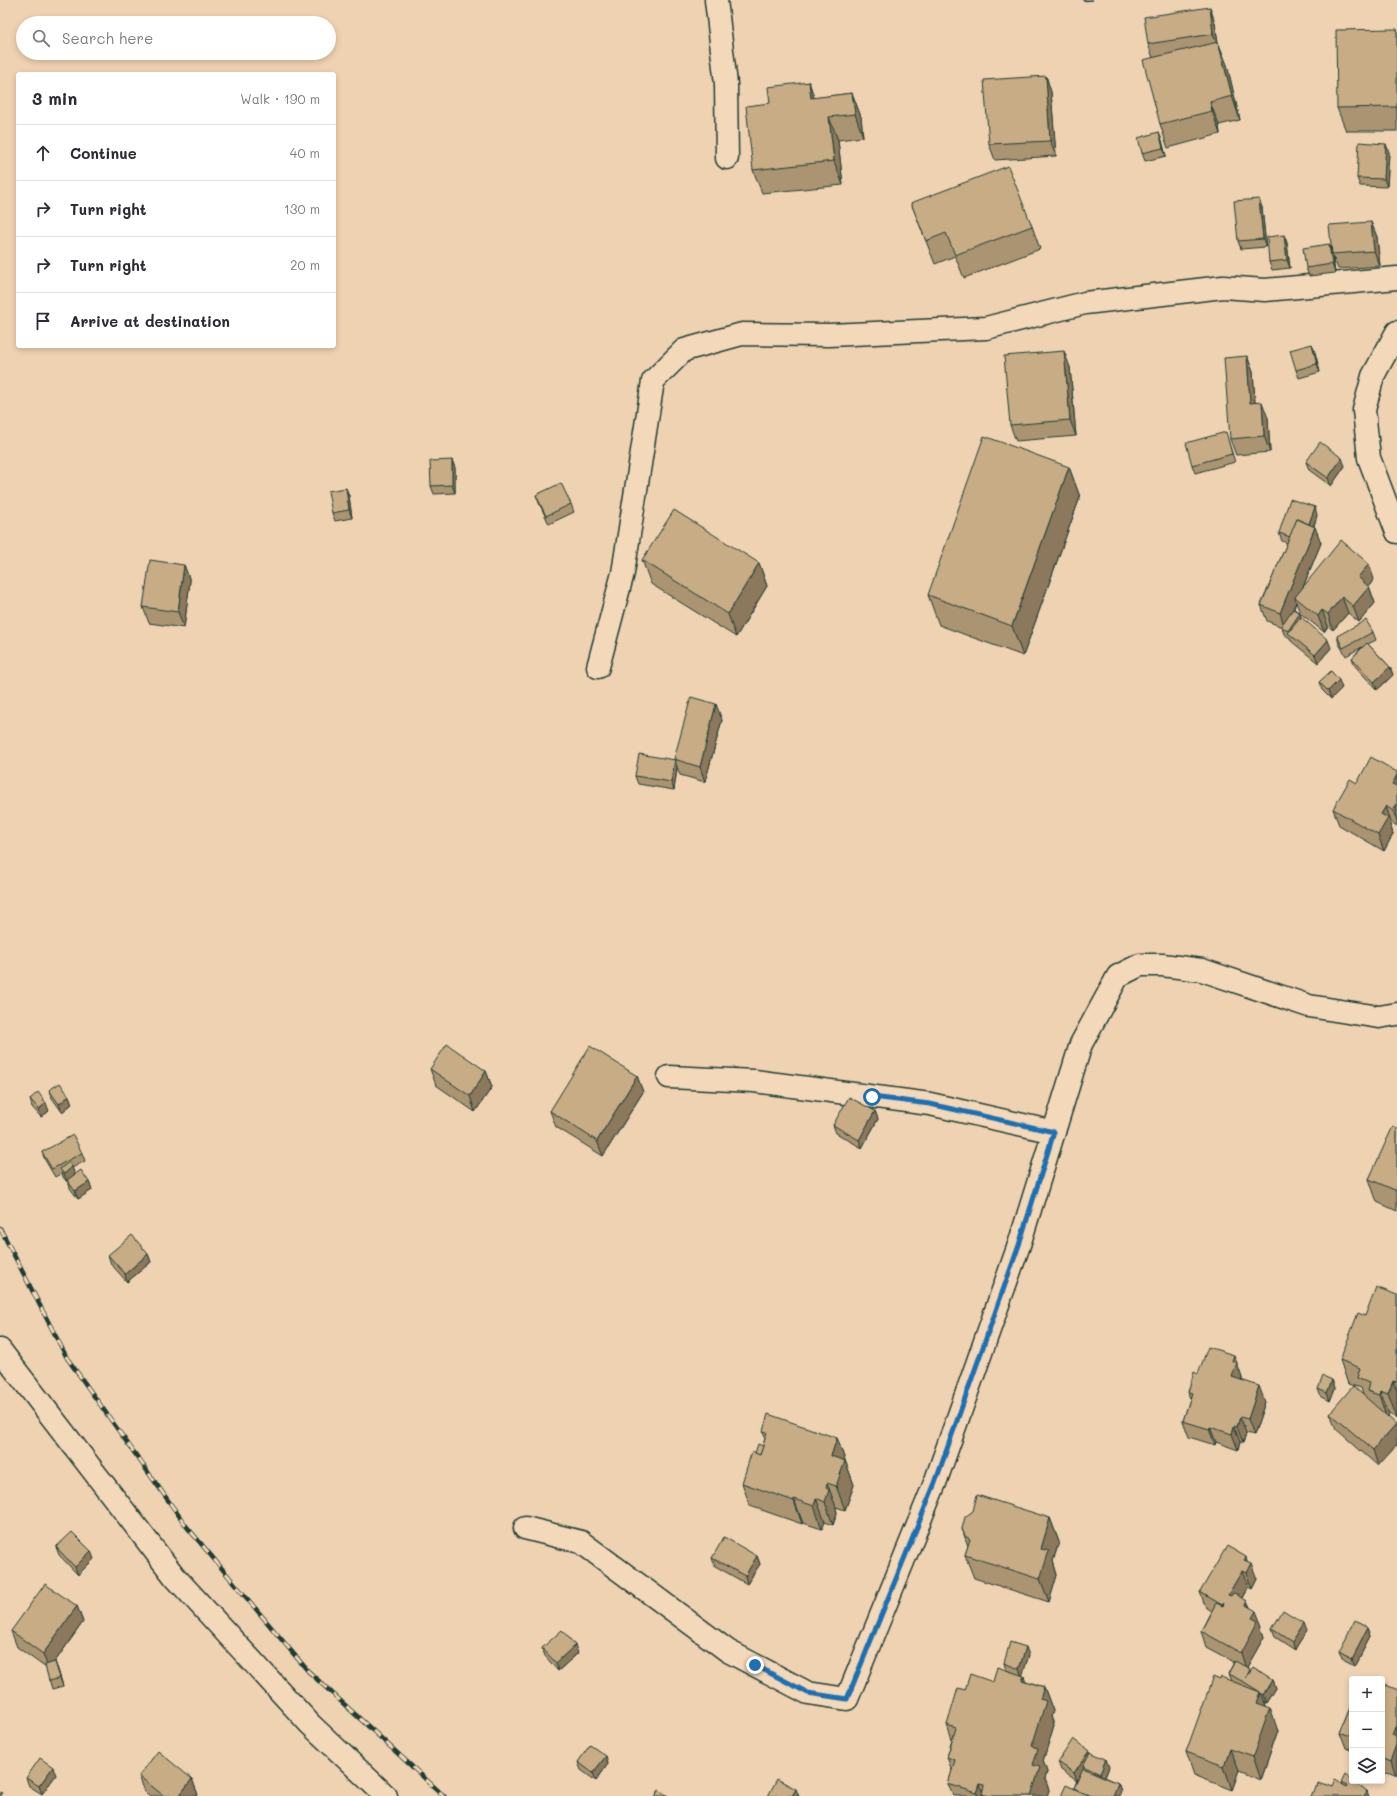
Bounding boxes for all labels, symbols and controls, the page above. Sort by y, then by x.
search box [16,16,336,60]
icon: search [30,27,52,49]
text: Search here [62,28,153,48]
text: 3 min [32,87,77,109]
text: Walk · 190 m [240,90,320,107]
icon: ahead [32,142,54,164]
text: Continue [70,143,137,163]
text: 40 m [290,144,320,161]
icon: right [32,198,54,220]
text: Turn right [70,199,147,219]
text: 130 m [284,200,320,217]
icon: right [32,254,54,276]
text: Turn right [70,255,147,275]
text: 20 m [290,256,320,273]
icon: arrive [32,310,54,332]
text: Arrive at destination [70,311,230,331]
route start [863,1088,881,1106]
route end [746,1656,764,1674]
map controls [1349,1676,1385,1784]
button: + [1349,1676,1385,1712]
button: − [1349,1712,1385,1748]
button: layers [1349,1748,1385,1784]

